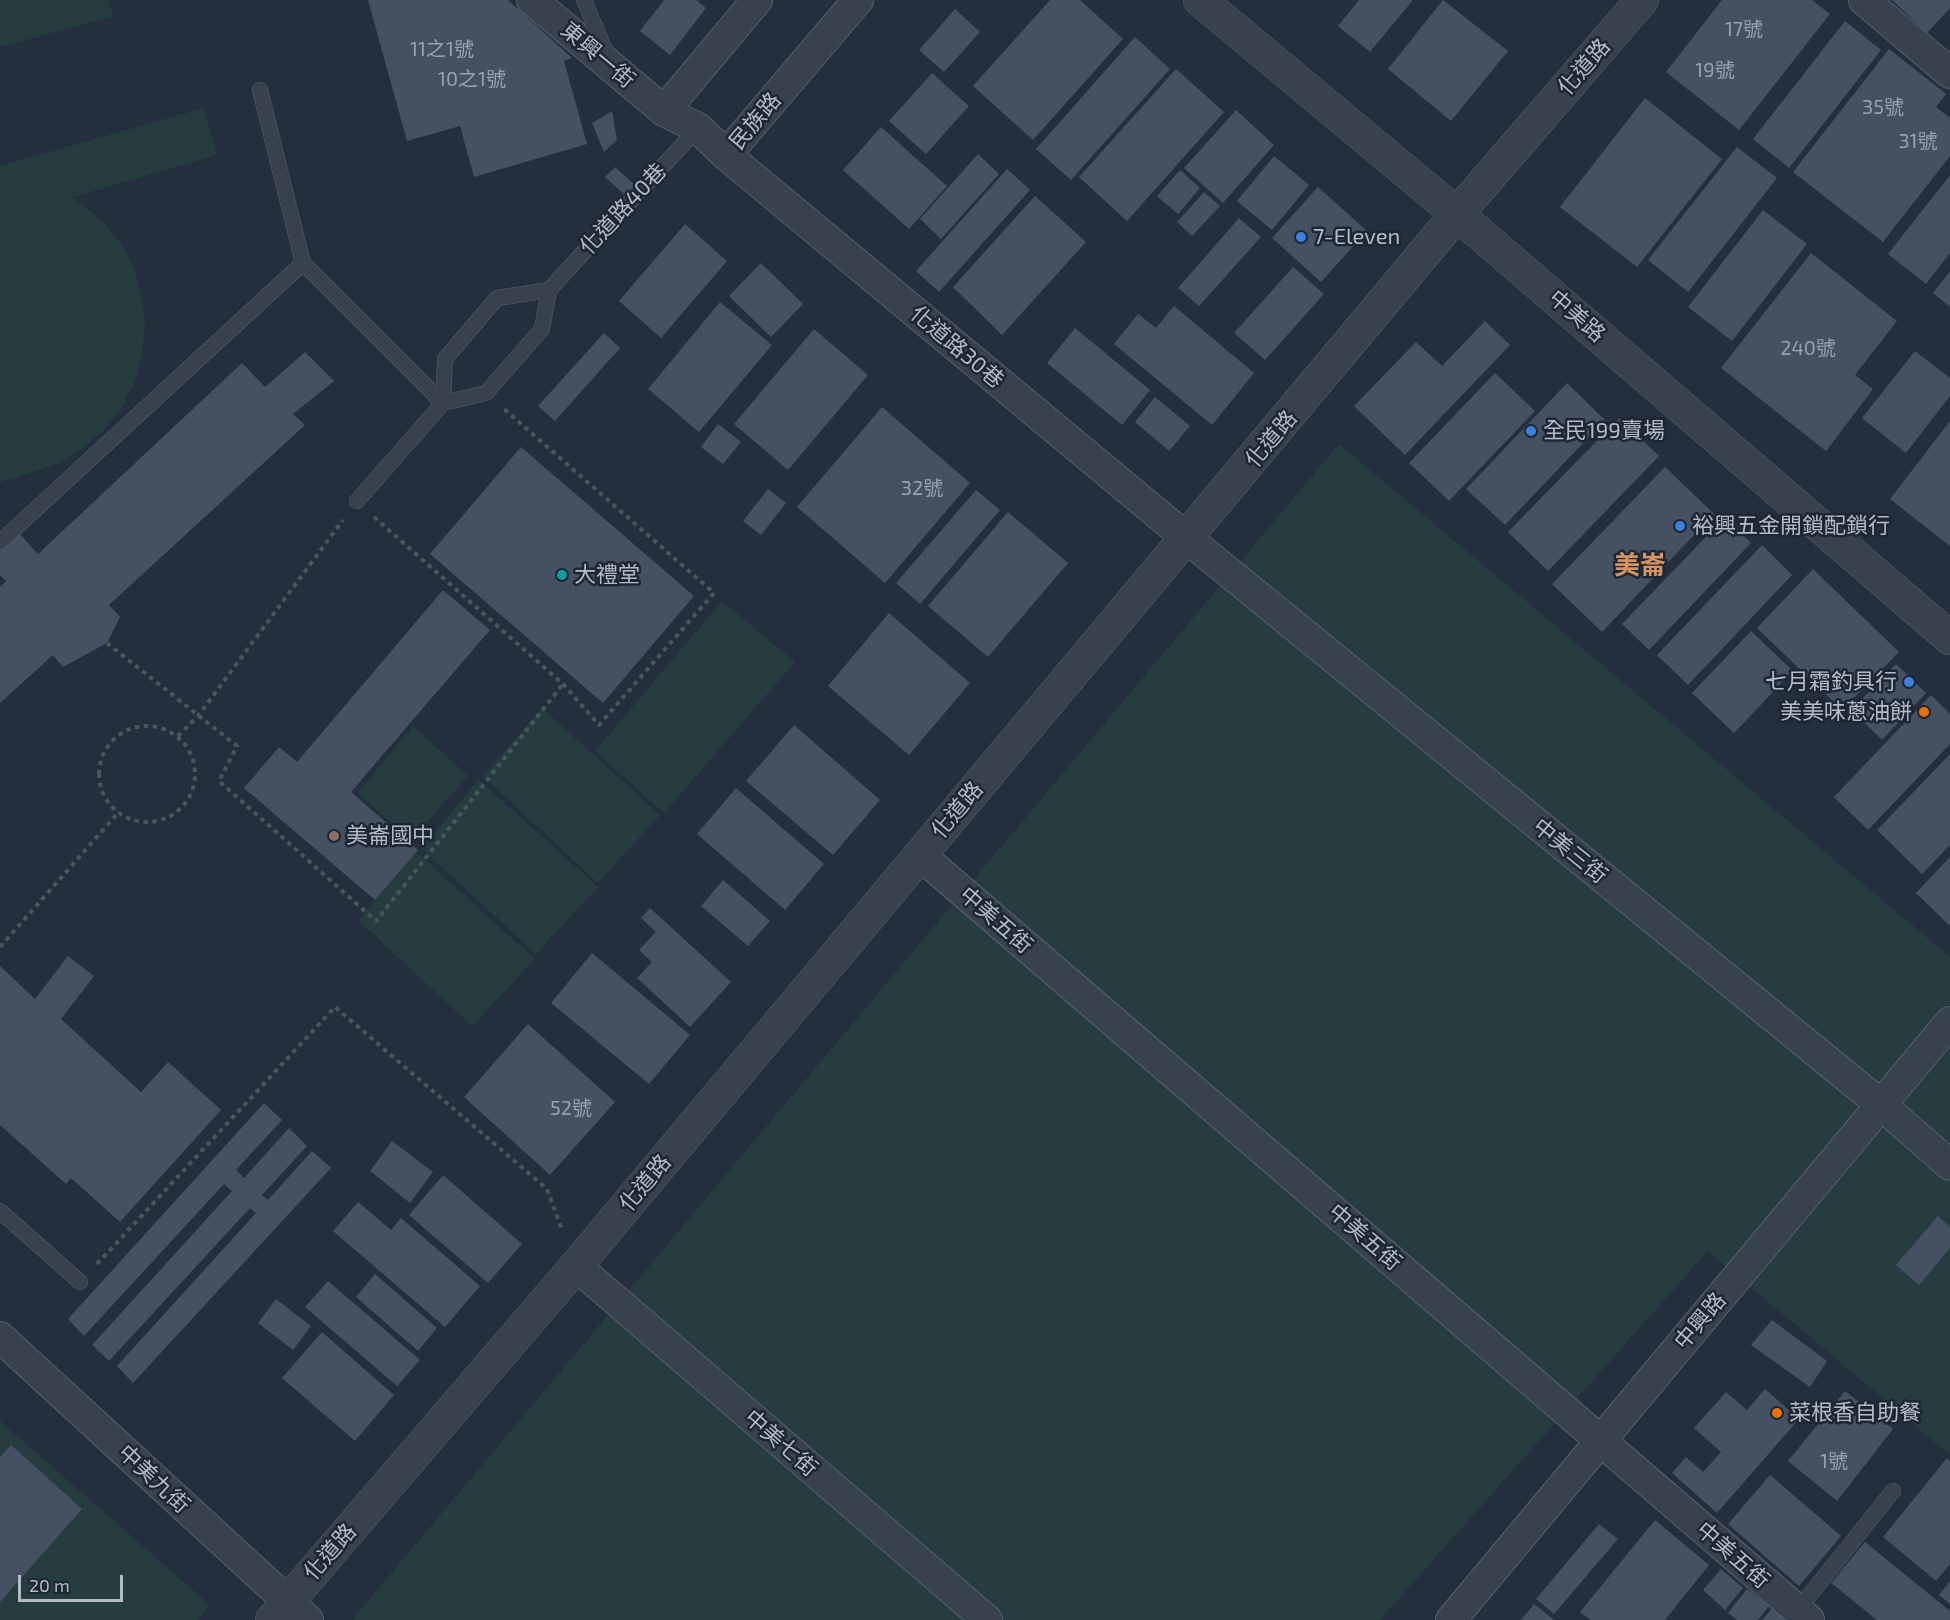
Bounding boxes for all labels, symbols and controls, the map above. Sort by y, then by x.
street label: 東興一街 [556,17,640,93]
house number: 17號 [1725,17,1763,41]
street label: 化道路 [1552,33,1616,101]
house number: 11之1號 [410,37,474,61]
house number: 19號 [1695,58,1735,82]
house number: 10之1號 [438,67,506,91]
street label: 民族路 [724,87,786,155]
house number: 35號 [1862,95,1904,119]
house number: 31號 [1898,129,1938,153]
street label: 化道路40巷 [574,158,672,260]
place label: 7-Eleven [1313,224,1400,250]
marker: 7-Eleven [1294,230,1308,244]
street label: 中美路 [1543,284,1611,348]
street label: 化道路30巷 [905,300,1009,394]
house number: 240號 [1780,336,1836,360]
street label: 化道路 [1240,405,1302,473]
place label: 全民199賣場 [1543,418,1665,444]
marker: 全民199賣場 [1524,424,1538,438]
house number: 32號 [901,476,943,500]
place label: 裕興五金開鎖配鎖行 [1692,513,1890,539]
marker: 裕興五金開鎖配鎖行 [1673,519,1687,533]
district label: 美崙 [1614,549,1666,581]
place label: 大禮堂 [574,562,640,588]
marker: 大禮堂 [555,568,569,582]
place label: 七月霜釣具行 [1765,669,1897,695]
marker: 七月霜釣具行 [1902,675,1916,689]
place label: 美美味蔥油餅 [1780,699,1912,725]
marker: 美美味蔥油餅 [1917,705,1931,719]
street label: 化道路 [926,776,988,844]
street label: 中美三街 [1527,813,1613,889]
place label: 美崙國中 [346,823,434,849]
marker: 美崙國中 [327,829,341,843]
street label: 中美五街 [954,881,1038,959]
house number: 52號 [550,1096,592,1120]
street label: 化道路 [614,1149,676,1217]
street label: 中美五街 [1323,1198,1407,1276]
street label: 中興路 [1669,1287,1731,1355]
place label: 菜根香自助餐 [1789,1400,1921,1426]
street label: 中美七街 [739,1404,823,1482]
marker: 菜根香自助餐 [1770,1406,1784,1420]
street label: 中美九街 [113,1439,195,1519]
house number: 1號 [1820,1449,1848,1473]
street label: 中美五街 [1691,1516,1775,1594]
street label: 化道路 [298,1518,362,1586]
scale bar [21,1563,126,1601]
text: 20 m [29,1574,70,1596]

